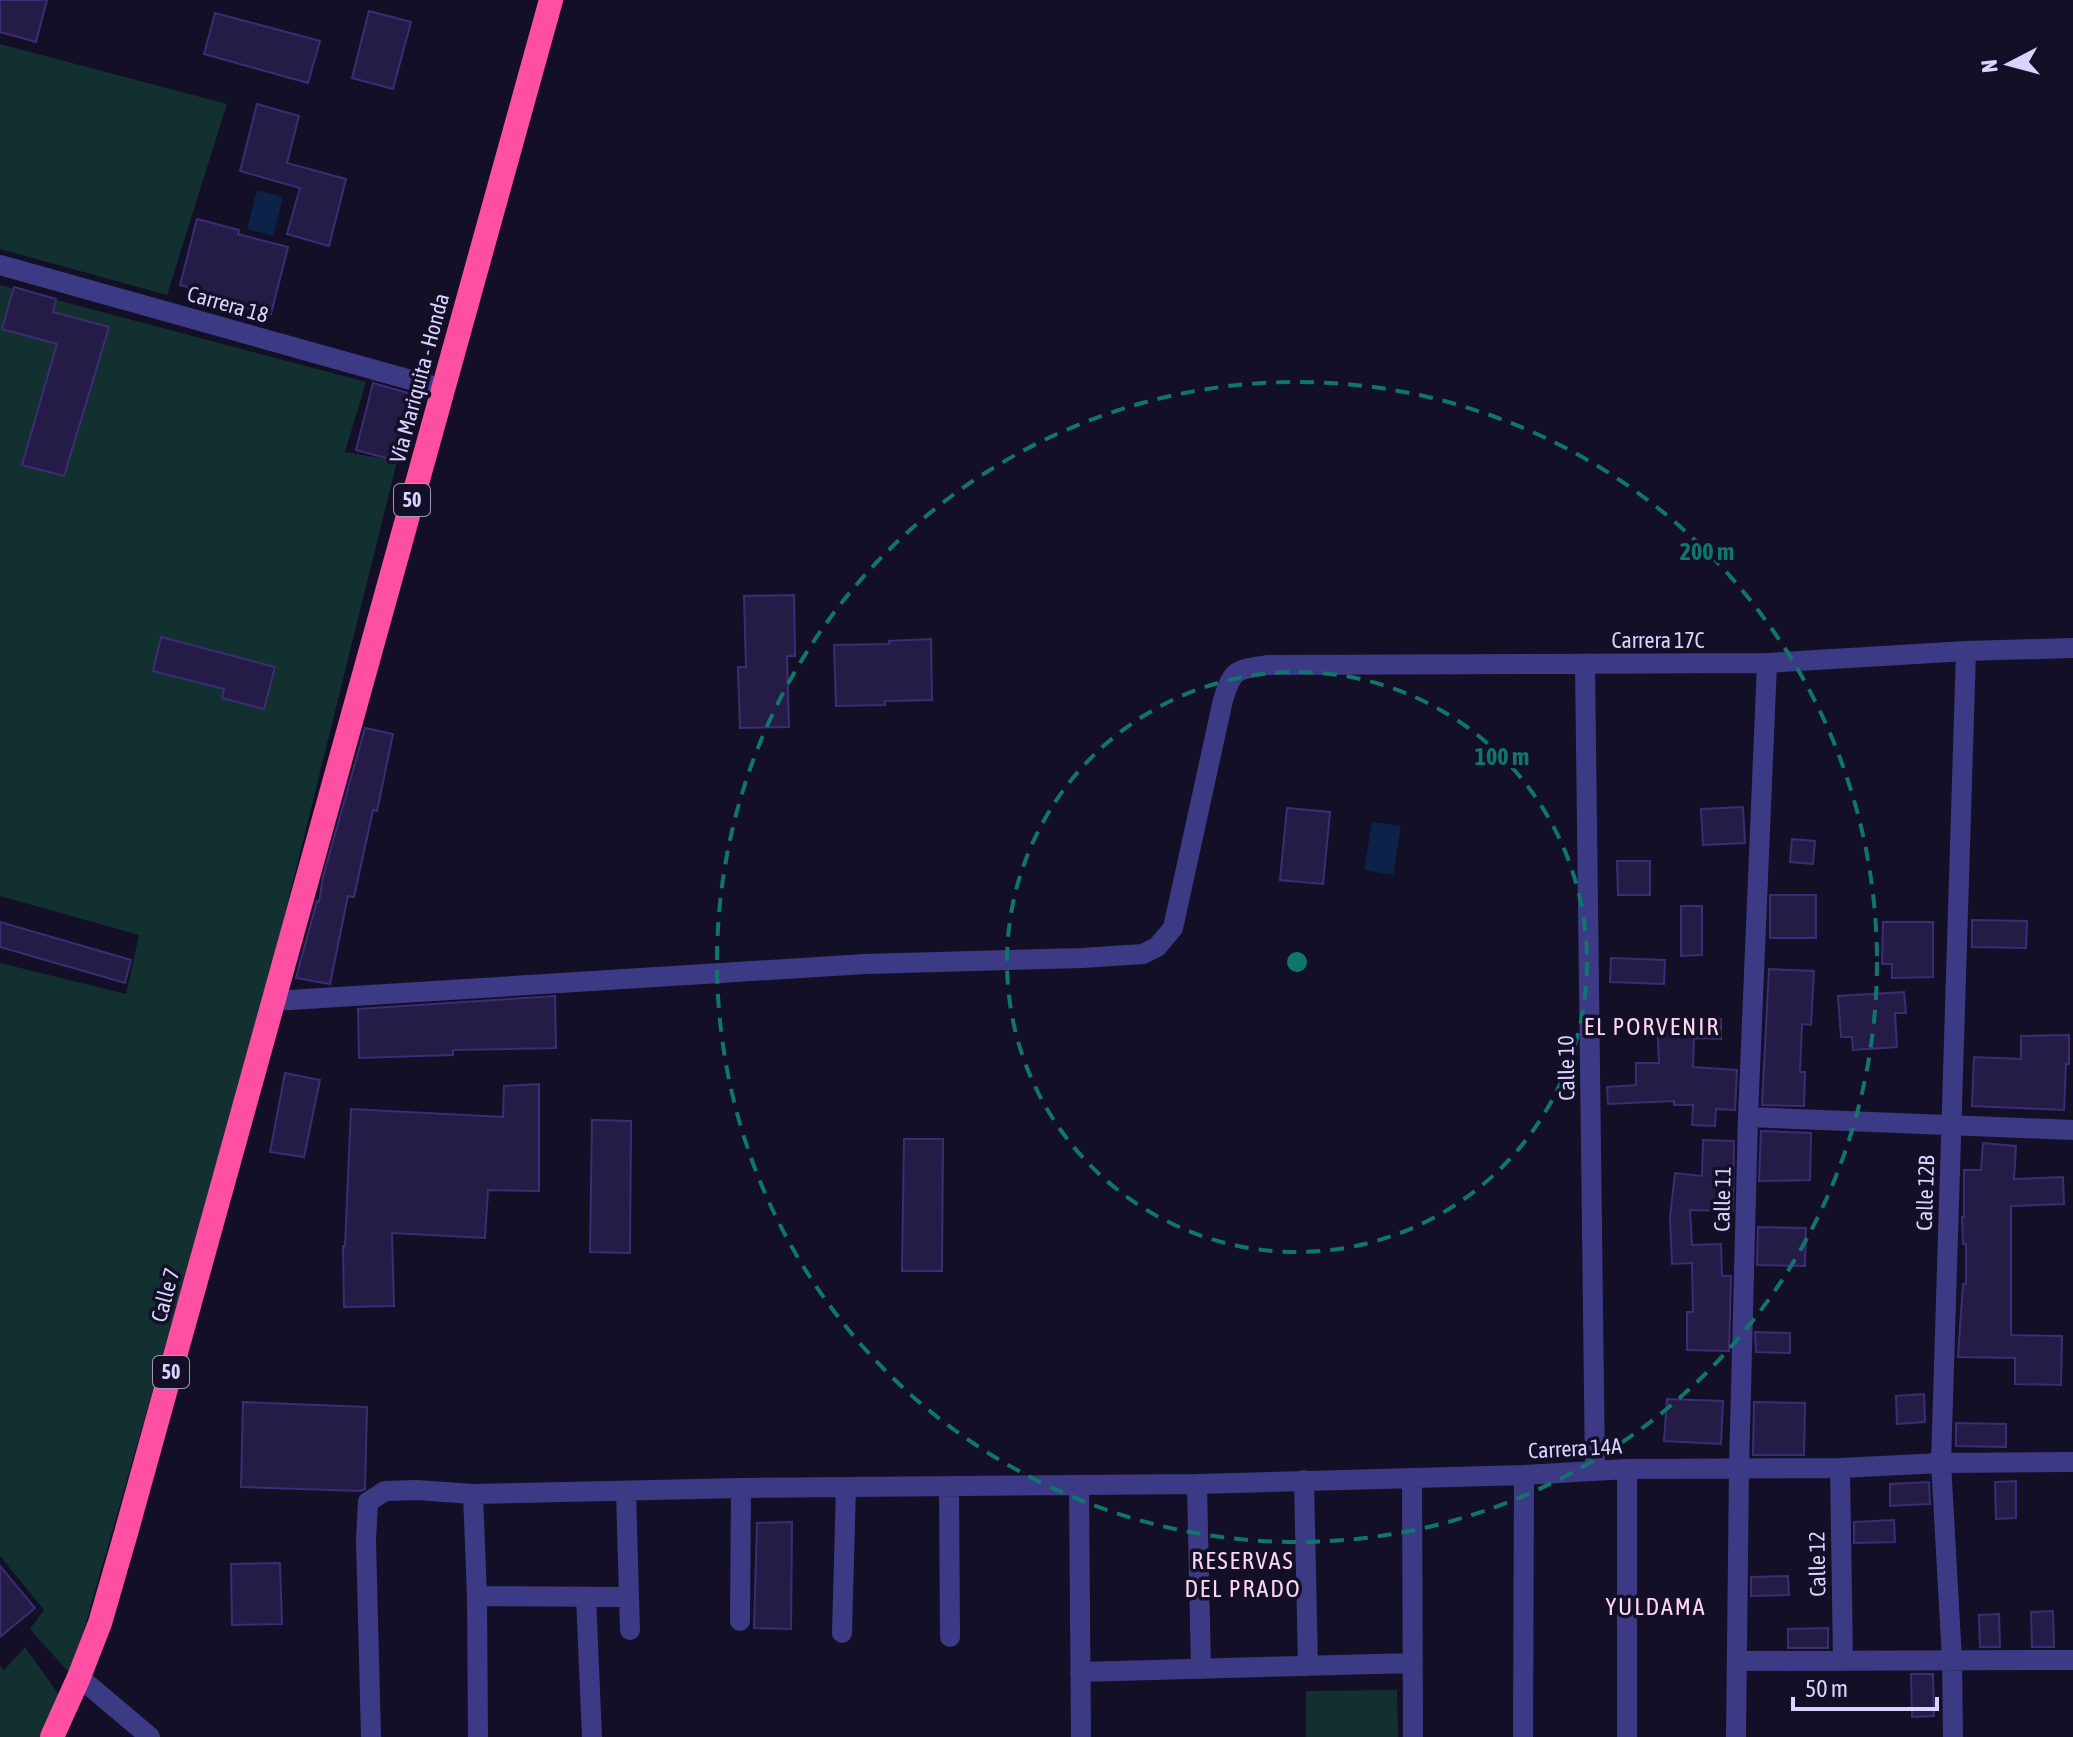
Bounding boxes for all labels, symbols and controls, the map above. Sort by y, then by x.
north arrow [1969,24,2049,104]
text: N [1976,58,2003,74]
street label: Carrera 18 [184,280,272,328]
street label: Vía Mariquita - Honda [384,290,454,466]
road number: 50 [394,484,430,516]
text: 200 m [1680,538,1734,565]
street label: Carrera 17C [1612,627,1705,653]
text: 100 m [1475,743,1529,770]
centre of rings [1283,948,1311,976]
district label: EL PORVENIR [1584,1013,1720,1040]
street label: Calle 10 [1552,1035,1580,1101]
street label: Calle 12B [1911,1154,1939,1231]
street label: Calle 11 [1708,1166,1736,1232]
street label: Calle 7 [145,1265,185,1325]
road number: 50 [153,1356,189,1388]
street label: Carrera 14A [1527,1433,1623,1463]
street label: Calle 12 [1803,1531,1831,1597]
district label: RESERVAS DEL PRADO [1184,1547,1302,1602]
district label: YULDAMA [1605,1593,1707,1620]
scale bar [1793,1661,1937,1711]
text: 50 m [1805,1675,1848,1702]

